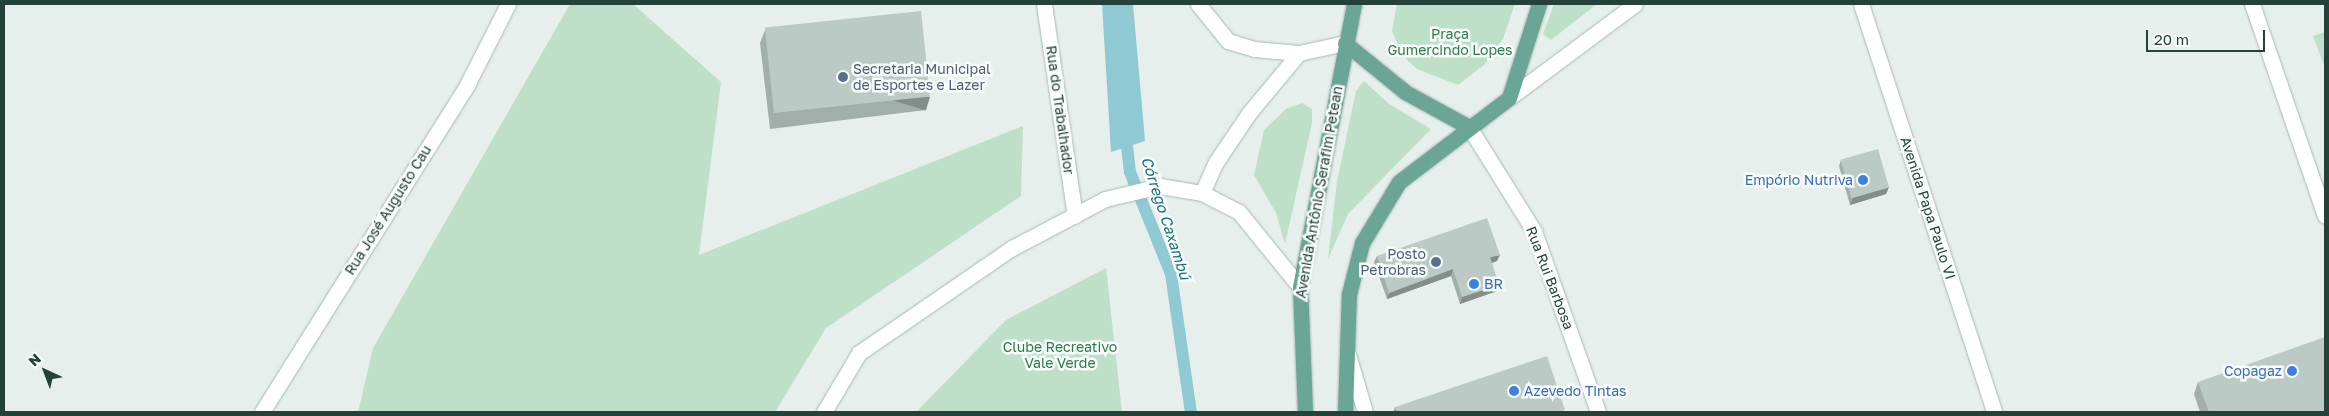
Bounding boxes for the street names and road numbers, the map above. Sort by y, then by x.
street label: Rua do Trabalhador [1043,44,1077,176]
street label: Avenida Antônio Serafim Petean [1292,85,1346,299]
street label: Avenida Papa Paulo VI [1897,135,1959,281]
street label: Rua José Augusto Cau [341,142,435,278]
street label: Rua Rui Barbosa [1523,224,1577,332]

